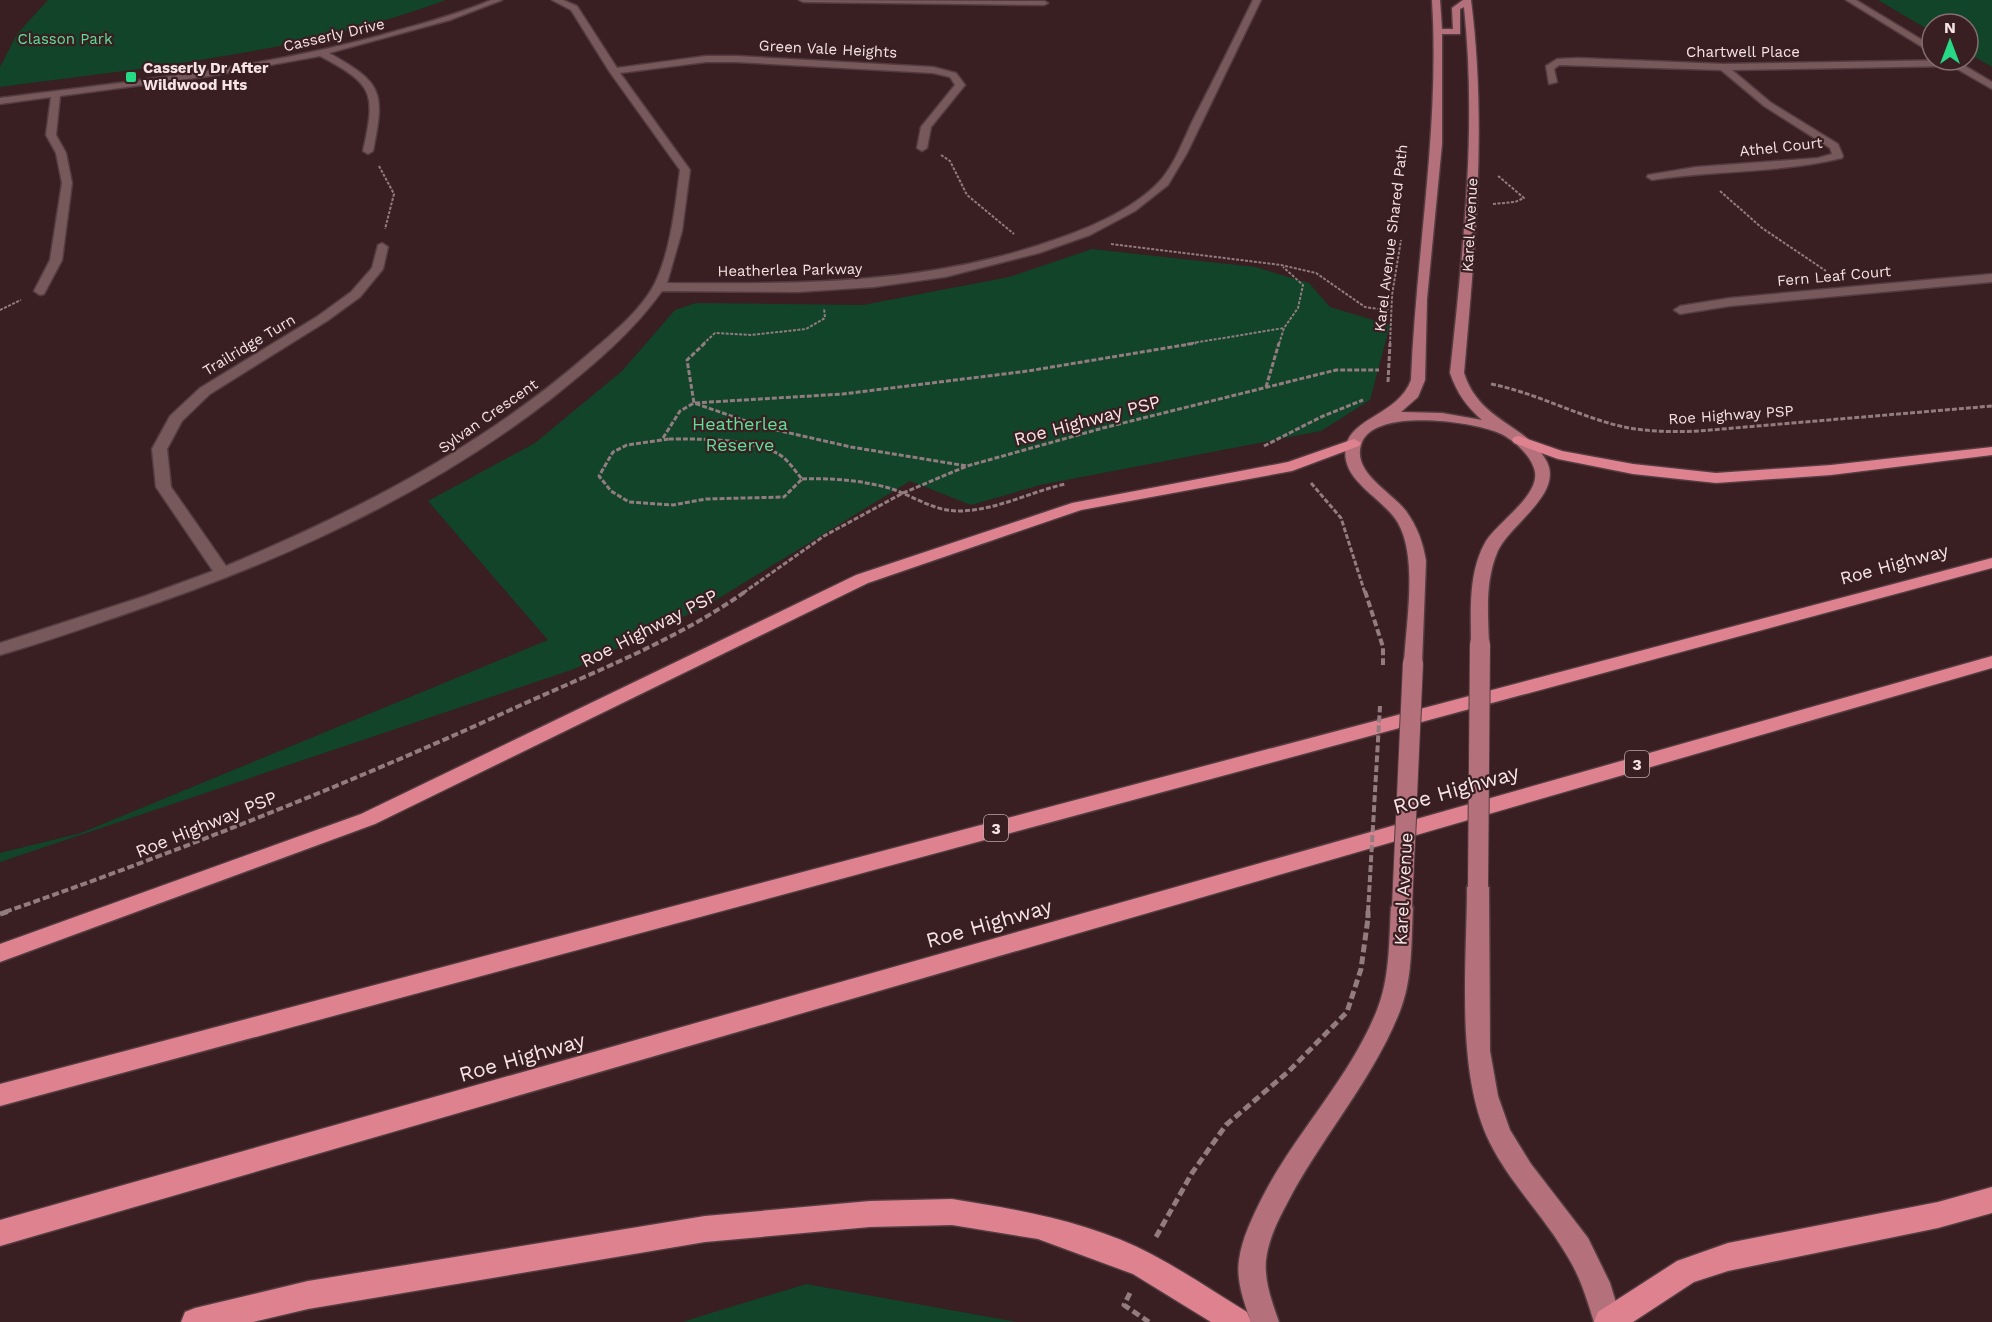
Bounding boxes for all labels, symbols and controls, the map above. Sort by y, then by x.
north arrow [1920,12,1980,72]
street label: Casserly Drive [282,15,386,55]
text: N [1944,18,1956,37]
park label: Classon Park [18,30,113,48]
street label: Green Vale Heights [758,36,898,62]
street label: Chartwell Place [1686,43,1800,61]
place label: Casserly Dr After Wildwood Hts [143,59,269,94]
marker: Casserly Dr After Wildwood Hts [124,70,138,84]
street label: Athel Court [1739,134,1824,160]
street label: Karel Avenue Shared Path [1371,143,1411,333]
street label: Karel Avenue [1459,177,1481,273]
street label: Heatherlea Parkway [717,260,863,280]
street label: Fern Leaf Court [1776,262,1892,290]
street label: Trailridge Turn [200,310,298,380]
street label: Sylvan Crescent [435,375,542,457]
street label: Roe Highway PSP [1012,390,1162,450]
street label: Roe Highway PSP [1668,402,1794,428]
park label: Heatherlea Reserve [692,413,788,455]
street label: Roe Highway [1837,539,1951,589]
street label: Roe Highway PSP [577,584,721,672]
road number: 3 [1625,751,1649,777]
street label: Roe Highway [1390,759,1522,819]
street label: Roe Highway PSP [132,786,280,862]
road number: 3 [984,815,1008,841]
street label: Karel Avenue [1390,832,1416,946]
street label: Roe Highway [923,893,1055,953]
street label: Roe Highway [456,1027,588,1087]

